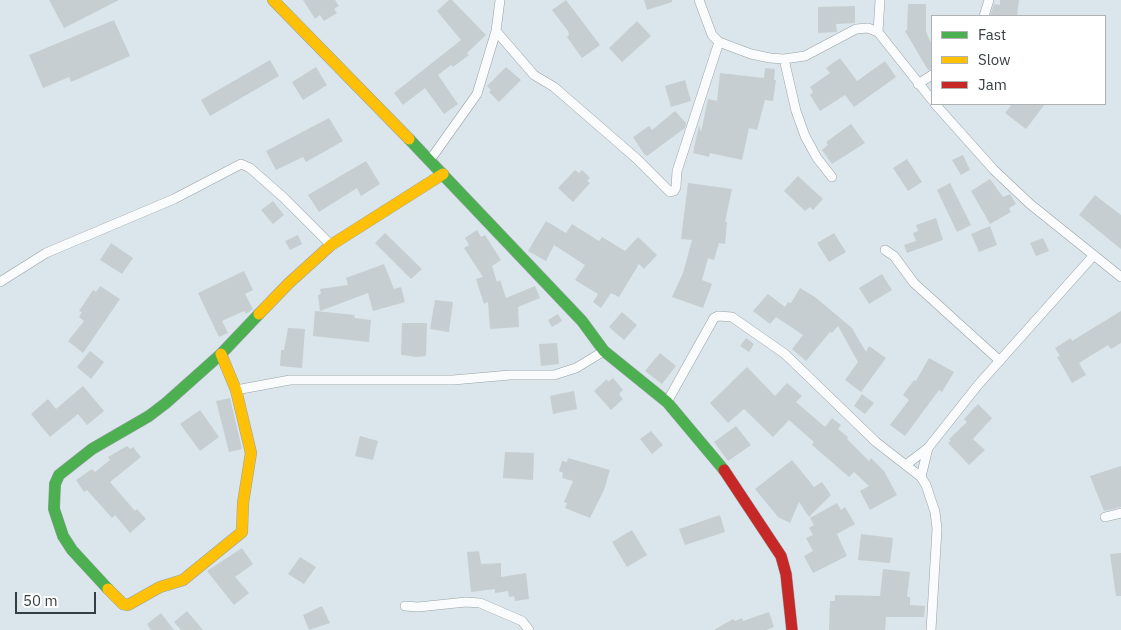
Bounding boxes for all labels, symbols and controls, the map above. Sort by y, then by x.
legend [931,15,1106,105]
text: Fast [978,25,1006,44]
text: Slow [978,50,1011,69]
text: Jam [978,75,1007,94]
scale bar [18,582,99,614]
text: 50 m [23,591,58,610]

